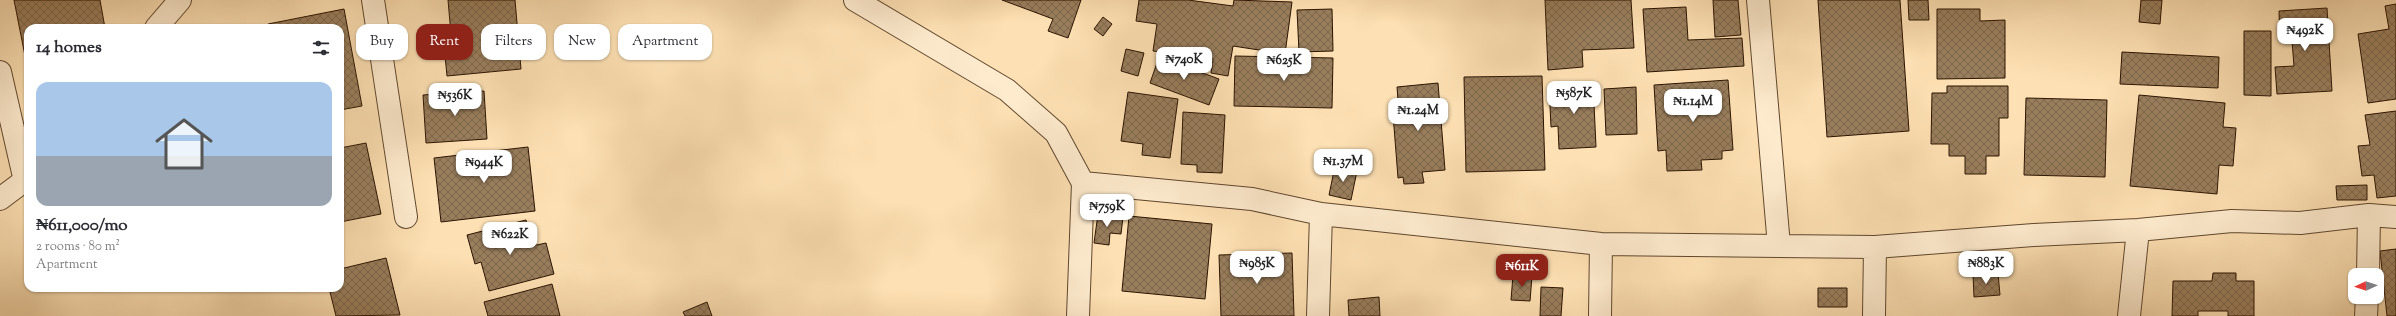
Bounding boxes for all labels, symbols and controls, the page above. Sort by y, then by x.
pin: ₦492K [2277,18,2333,52]
text: ₦492K [2286,22,2324,40]
chip: Buy [356,24,408,60]
chip: Rent [416,24,473,60]
chip: Filters [481,24,546,60]
chip: New [554,24,610,60]
chip: Apartment [618,24,712,60]
text: 14 homes [36,36,102,60]
icon: filters [310,37,332,59]
pin: ₦740K [1156,47,1212,81]
pin: ₦625K [1256,48,1312,82]
text: ₦740K [1165,51,1203,69]
text: ₦625K [1266,52,1302,70]
pin: ₦587K [1546,81,1602,115]
pin: ₦536K [427,83,483,117]
text: ₦587K [1556,85,1592,103]
text: ₦536K [438,87,472,105]
pin: ₦1.14M [1660,89,1726,123]
text: ₦1.14M [1673,93,1713,111]
pin: ₦1.24M [1385,98,1451,132]
text: ₦1.24M [1397,102,1439,120]
icon: home [148,108,220,180]
pin: ₦1.37M [1310,149,1376,183]
pin: ₦944K [456,150,512,184]
text: ₦1.37M [1323,153,1363,171]
text: ₦944K [465,154,503,172]
pin: ₦759K [1079,194,1135,228]
text: ₦759K [1089,198,1125,216]
text: ₦611,000/mo [36,214,128,238]
pin: ₦622K [482,222,538,256]
text: ₦622K [491,226,529,244]
text: 2 rooms · 80 m² [36,238,120,256]
pin: ₦985K [1229,251,1285,285]
pin: ₦883K [1958,251,2014,285]
pin: ₦611K [1494,254,1550,288]
text: ₦985K [1239,255,1275,273]
text: ₦883K [1967,255,2005,273]
text: Apartment [36,256,97,274]
text: ₦611K [1505,258,1539,276]
north arrow [2348,268,2384,304]
map controls [2348,268,2384,304]

